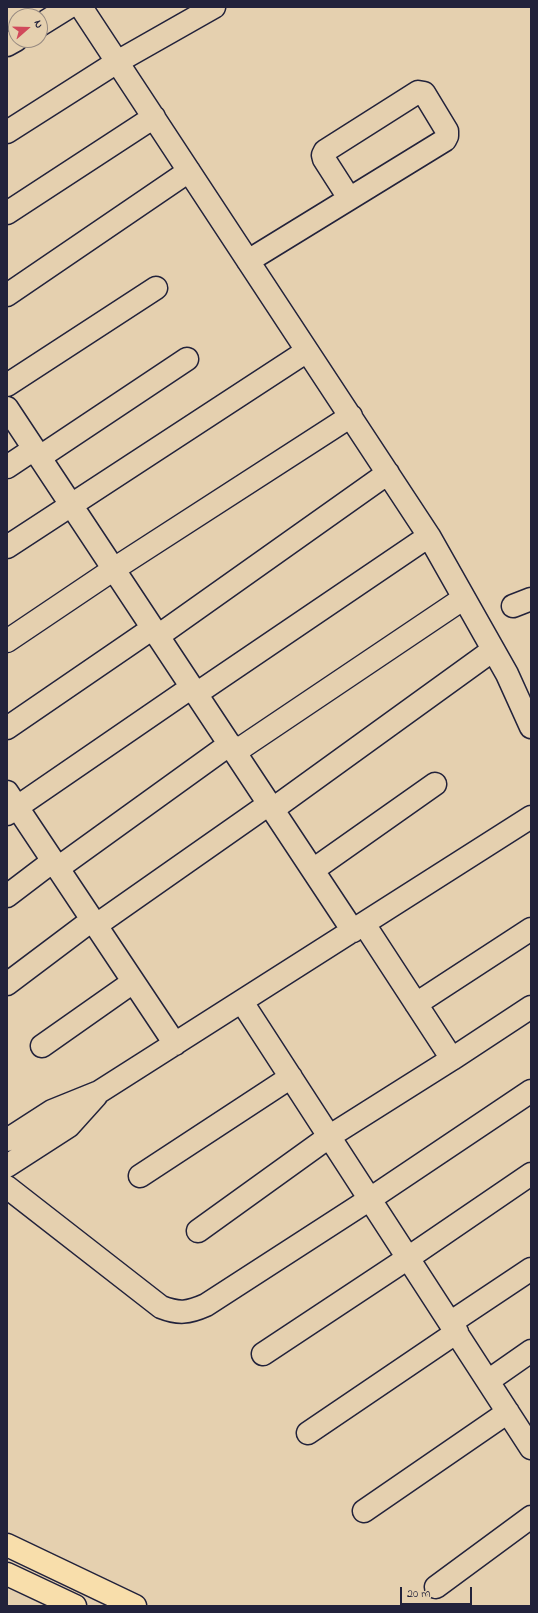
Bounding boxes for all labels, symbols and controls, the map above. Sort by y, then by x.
north arrow [8,8,48,48]
text: N [30,18,47,30]
scale bar [402,1579,474,1605]
text: 20 m [407,1585,430,1603]

